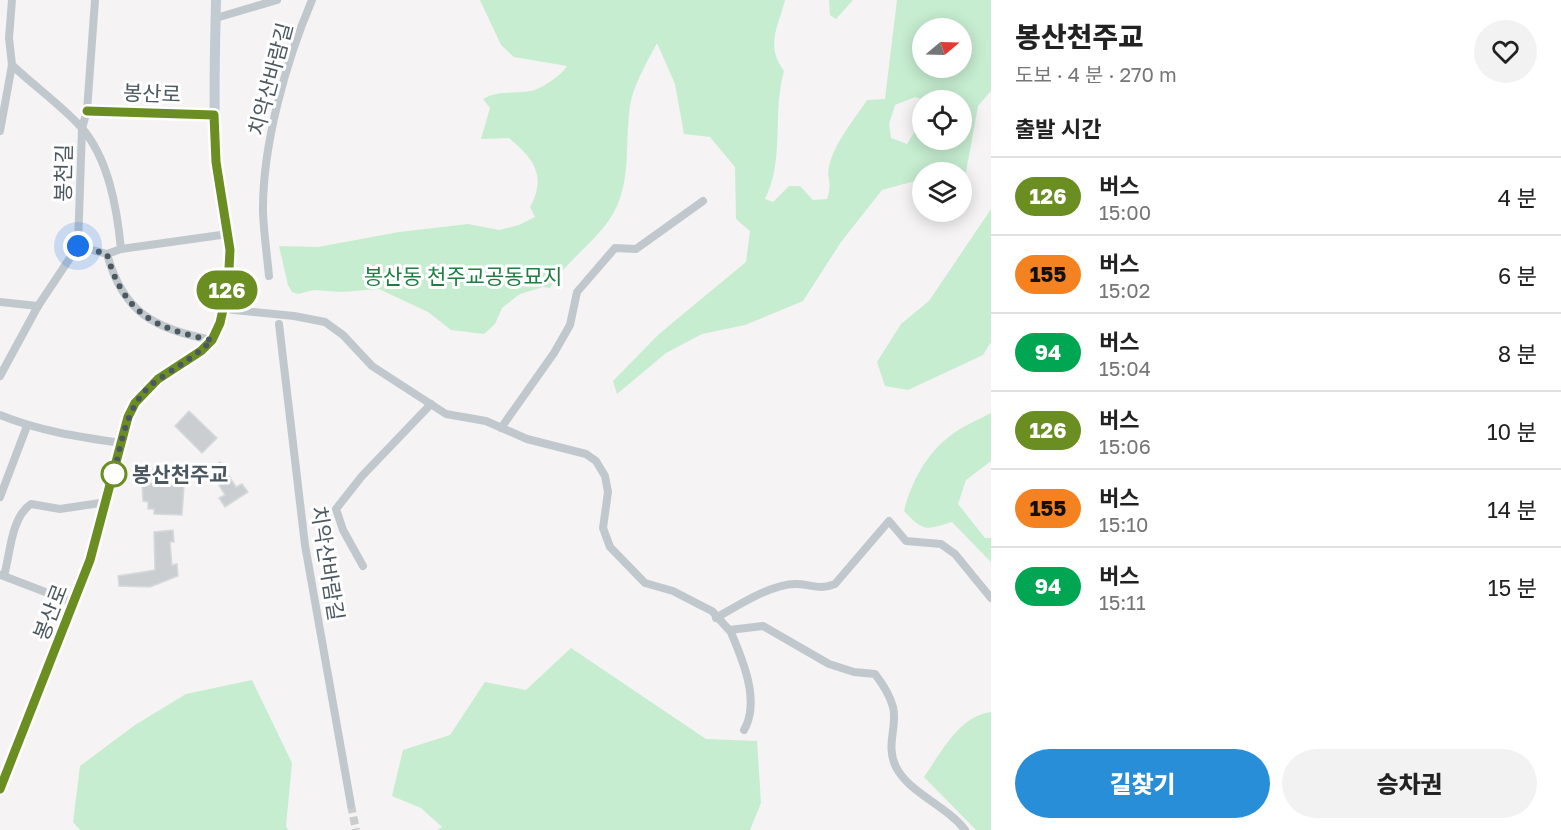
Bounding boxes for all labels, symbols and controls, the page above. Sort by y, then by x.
north arrow [912,18,972,78]
map controls [912,18,972,222]
street label: 치악산바람길 [242,20,298,138]
text: 봉산천주교 [1015,20,1144,53]
button: heart [1474,20,1537,83]
text: 도보 · 4 분 · 270 m [1015,62,1177,86]
street label: 봉산로 [123,79,181,107]
button: locate [912,90,972,150]
text: 출발 시간 [1015,115,1101,142]
street label: 봉천길 [49,144,77,202]
button: layers [912,162,972,222]
text: 버스 [1099,172,1139,199]
text: 126 [1030,183,1066,209]
text: 4 분 [1498,184,1537,211]
text: 15:00 [1099,200,1151,224]
your location [63,231,93,261]
text: 버스 [1099,250,1139,277]
text: 155 [1030,261,1066,287]
text: 6 분 [1498,262,1537,289]
park label: 봉산동 천주교공동묘지 [364,263,562,289]
line badge: 126 [192,270,262,310]
text: 126 [209,277,245,303]
text: 15:02 [1099,278,1150,302]
text: 버스 [1099,328,1139,355]
text: 94 [1035,339,1061,365]
text: 8 분 [1498,340,1537,367]
text: 15:04 [1099,356,1151,380]
text: 버스 [1099,406,1139,433]
text: 126 [1030,417,1066,443]
text: 10 분 [1487,418,1537,445]
text: 15:06 [1099,434,1151,458]
marker: 봉산천주교 [101,461,127,487]
place label: 봉산천주교 [132,461,229,487]
text: 버스 [1099,484,1139,511]
text: 155 [1030,495,1066,521]
text: 14 분 [1487,496,1537,523]
street label: 치악산바람길 [306,504,350,622]
text: 15:10 [1099,512,1148,536]
text: 버스 [1099,562,1139,589]
text: 94 [1035,573,1061,599]
text: 15 분 [1488,574,1537,601]
street label: 봉산로 [27,580,73,644]
text: 15:11 [1099,590,1146,614]
button: 길찾기 [1015,749,1270,818]
button: 승차권 [1282,749,1537,818]

